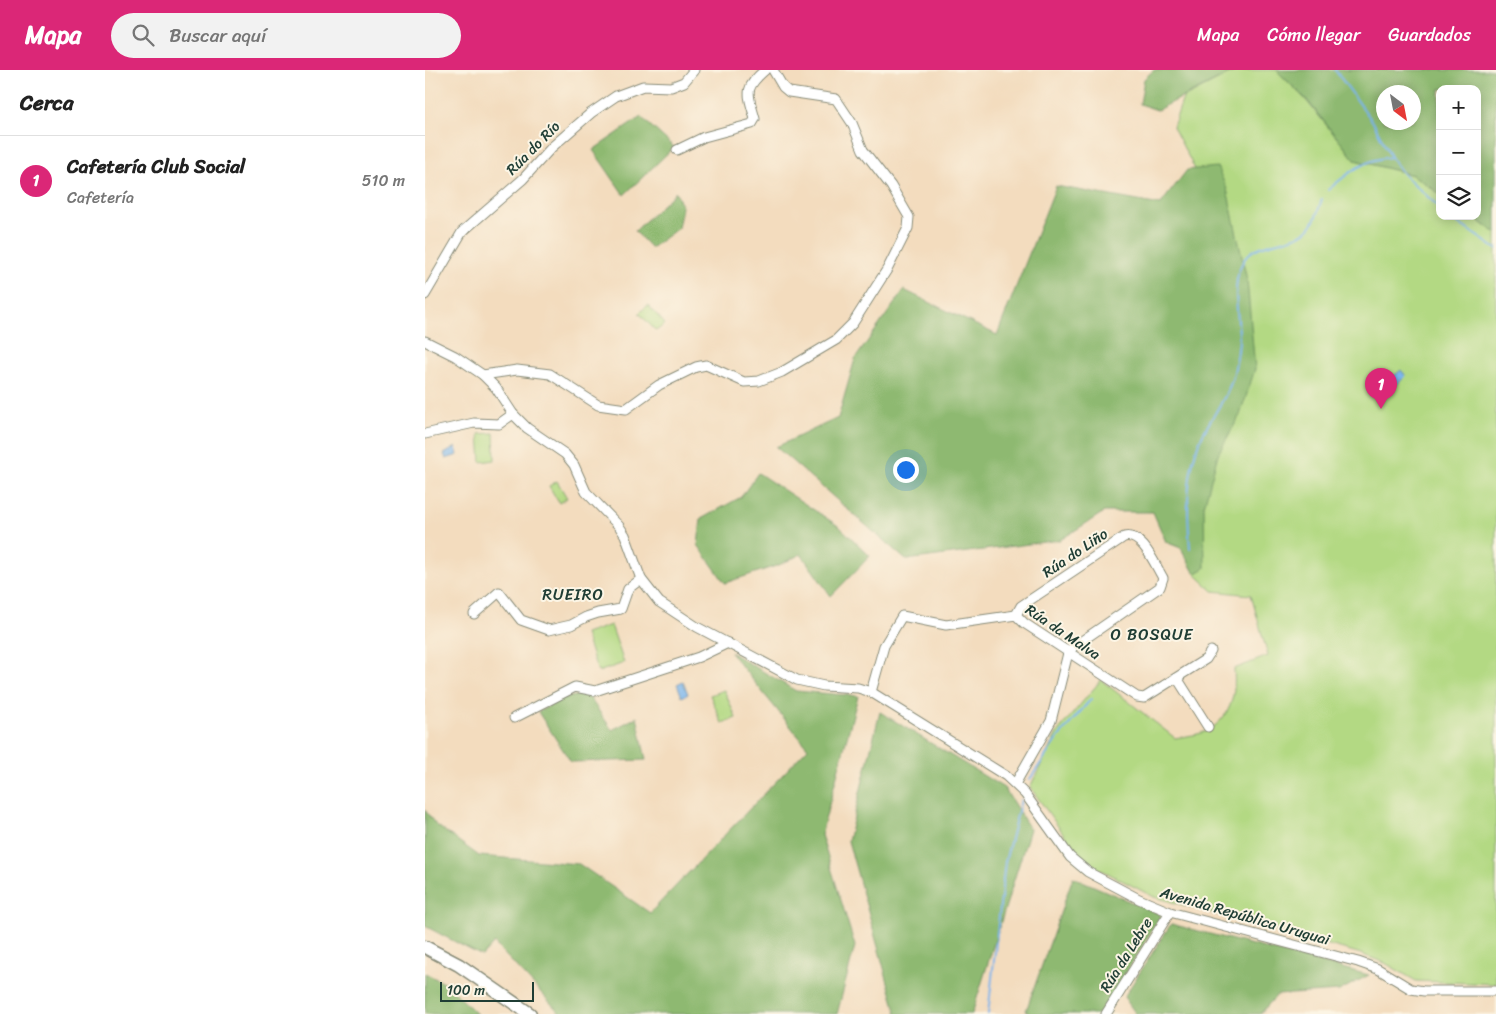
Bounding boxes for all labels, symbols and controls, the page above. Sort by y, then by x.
search box [111,13,461,58]
text: Mapa [25,14,81,56]
text: Buscar aquí [169,19,266,52]
text: Mapa [1197,19,1239,51]
text: Cómo llegar [1267,19,1360,51]
text: Guardados [1388,19,1471,51]
icon: search [129,21,157,49]
text: Cerca [20,84,74,122]
north arrow [1376,85,1421,130]
map controls [1436,85,1481,220]
button: + [1436,85,1481,130]
street label: Rúa do Río [500,114,567,181]
button: − [1436,130,1481,175]
text: Cafetería Club Social [67,150,245,183]
text: 1 [33,166,39,195]
text: 510 m [362,166,405,195]
button: layers [1436,175,1481,220]
text: Cafetería [67,183,134,212]
pin: 1 [1365,368,1397,409]
your location [893,457,919,483]
street label: Rúa do Liño [1037,521,1114,585]
district label: RUEIRO [542,580,604,609]
street label: Rúa da Malva [1020,597,1106,667]
district label: O BOSQUE [1111,620,1194,649]
street label: Avenida República Uruguai [1156,879,1334,953]
street label: Rúa da Lebre [1093,912,1159,997]
text: 100 m [447,978,485,1003]
scale bar [440,979,534,1002]

